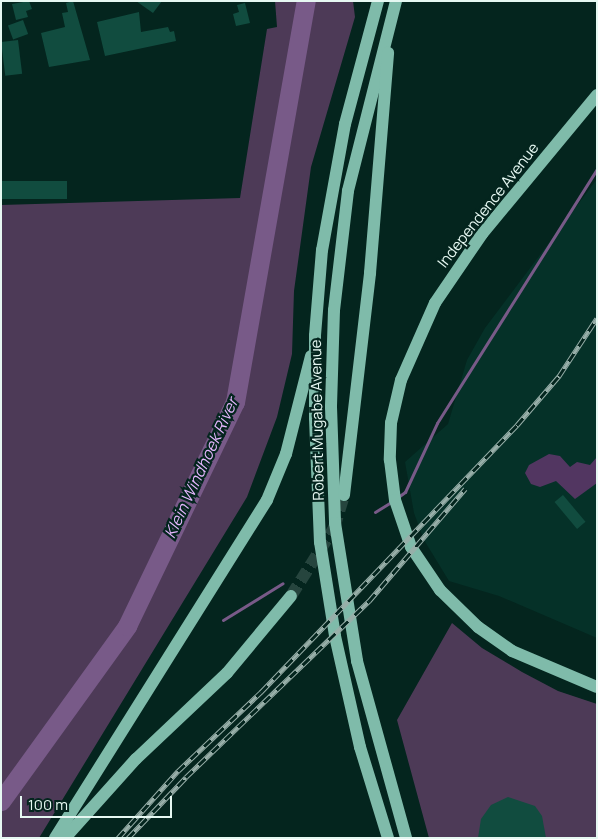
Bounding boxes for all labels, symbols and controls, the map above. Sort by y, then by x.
street label: Independence Avenue [434,139,542,271]
street label: Robert Mugabe Avenue [307,339,327,501]
water label: Klein Windhoek River [160,395,242,541]
scale bar [22,786,175,818]
text: 100 m [28,794,68,815]

